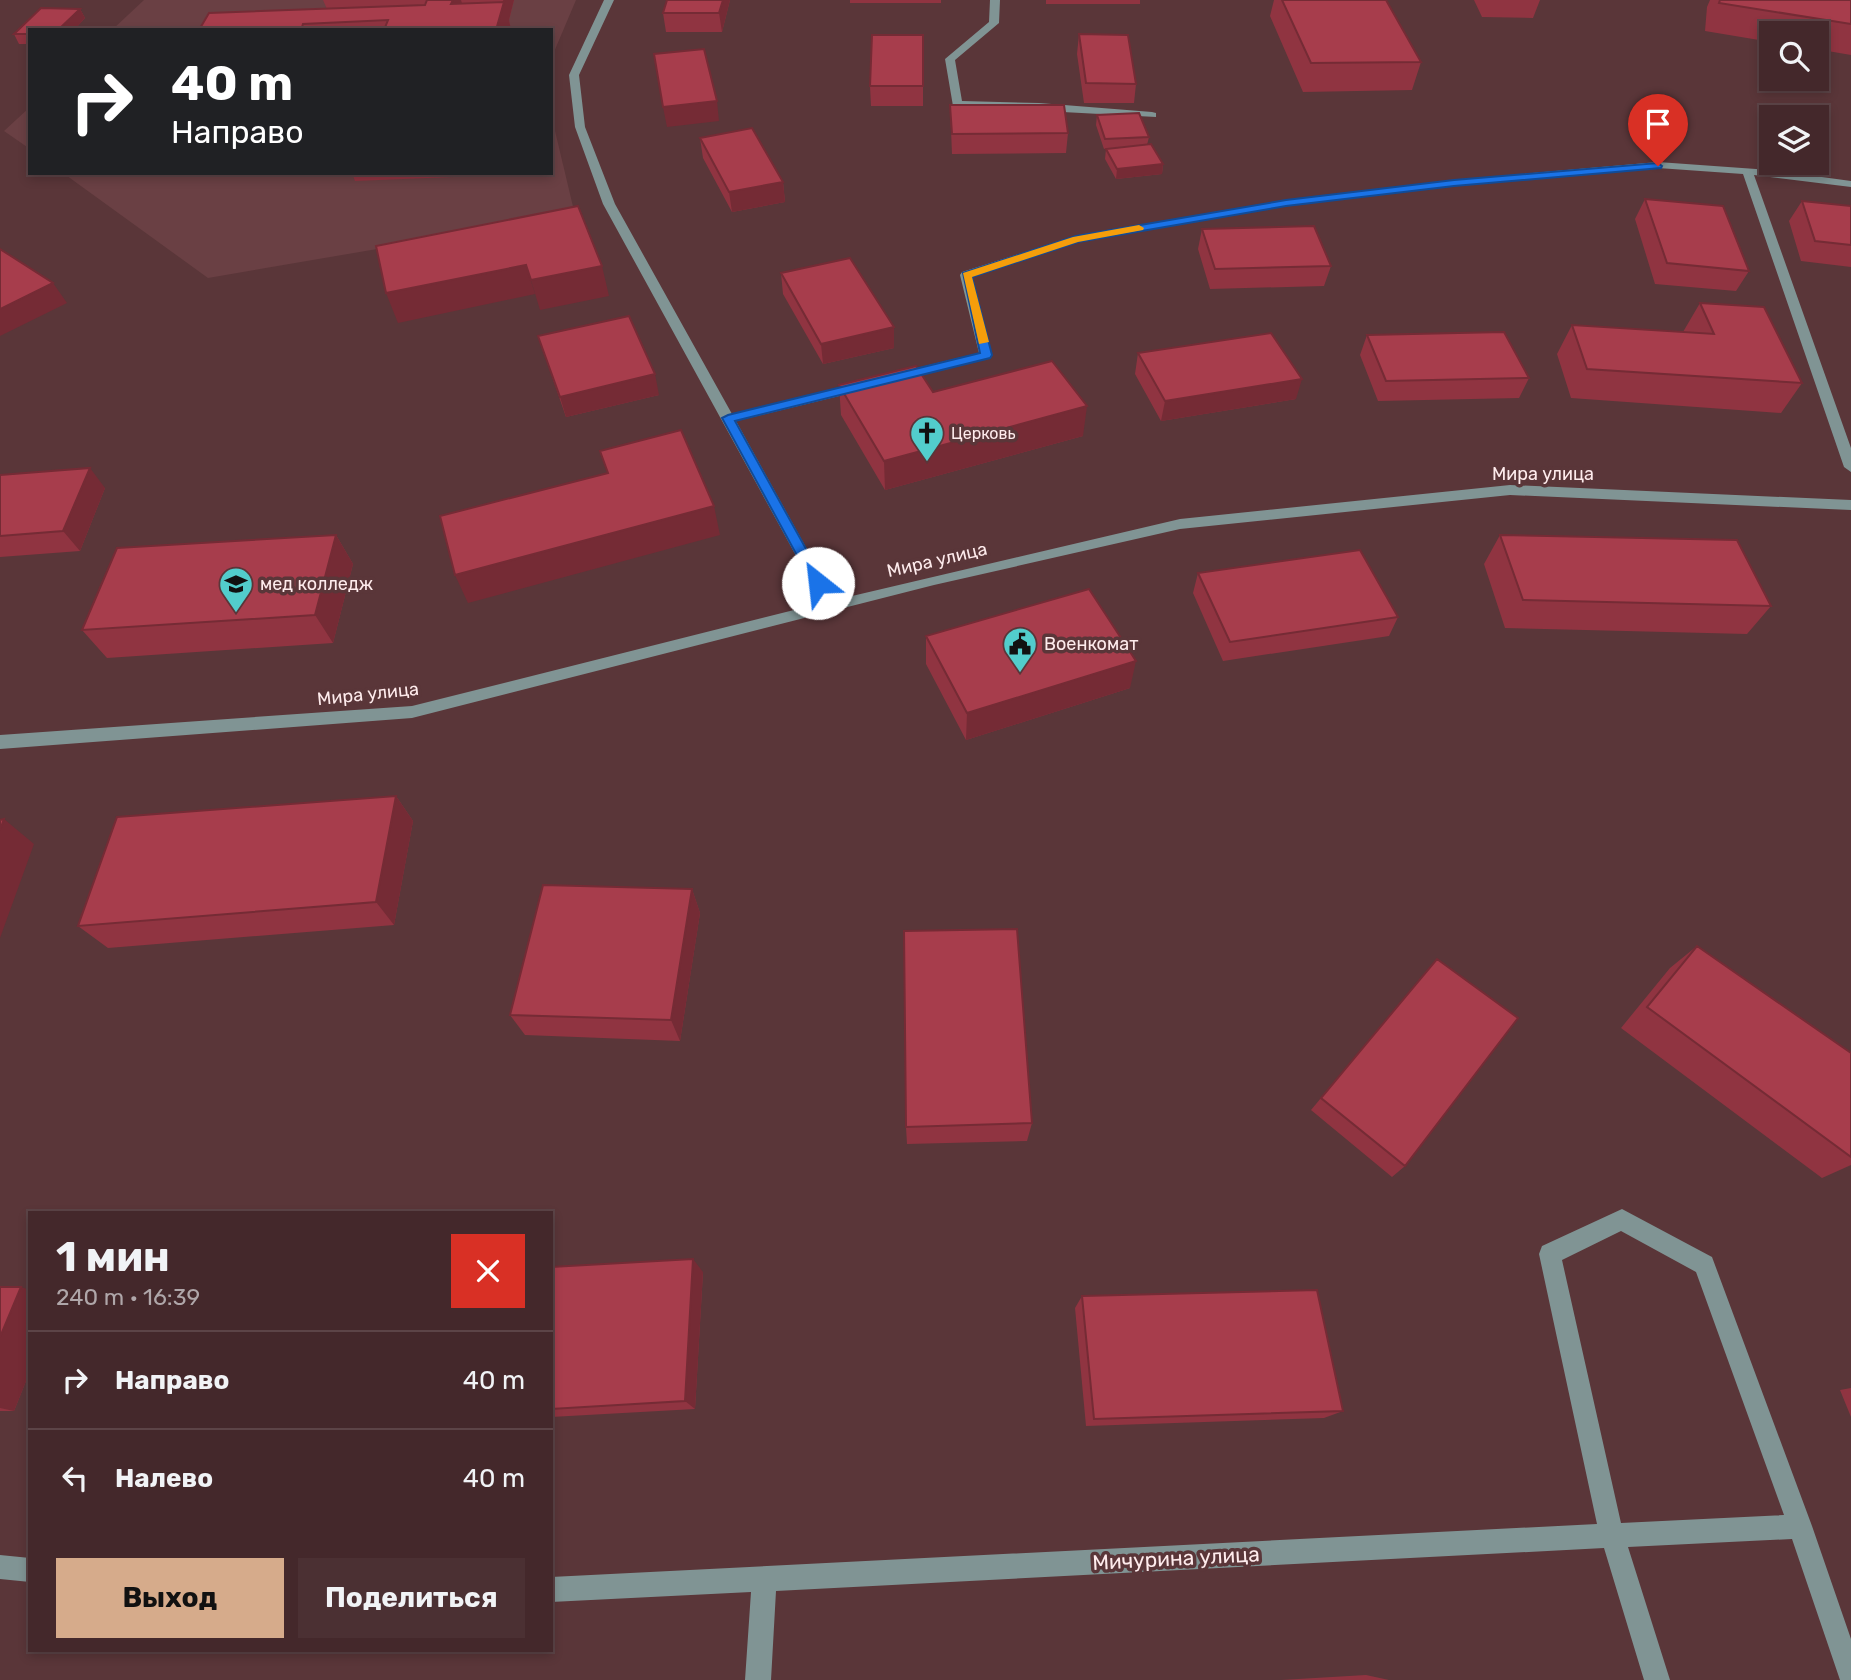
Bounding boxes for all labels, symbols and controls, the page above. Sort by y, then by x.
map controls [1759,21,1829,175]
button: search [1759,21,1829,91]
text: 40 m [171,54,293,112]
icon: right [56,56,147,147]
pin [1628,94,1688,166]
icon: arrive [1639,105,1677,143]
button: layers [1759,105,1829,175]
text: Направо [171,113,304,151]
church icon: Церковь [908,414,946,463]
place label: Церковь [951,424,1016,443]
street label: Мира улица [1492,463,1594,485]
street label: Мира улица [885,538,989,582]
position arrow [781,546,855,620]
school or university icon: мед колледж [217,565,255,614]
place label: мед колледж [260,573,373,595]
public building icon: Военкомат [1001,625,1039,674]
place label: Военкомат [1044,633,1138,655]
street label: Мира улица [316,678,420,710]
text: 1 мин [56,1232,170,1282]
button: close [451,1234,525,1308]
text: 240 m · 16:39 [56,1283,200,1311]
icon: right [56,1361,94,1399]
text: Направо [115,1365,229,1396]
text: 40 m [463,1365,525,1396]
icon: left [56,1459,94,1497]
text: Налево [115,1463,213,1494]
text: 40 m [463,1463,525,1494]
street label: Мичурина улица [1092,1541,1260,1575]
button: Выход [56,1558,284,1638]
button: Поделиться [298,1558,525,1638]

